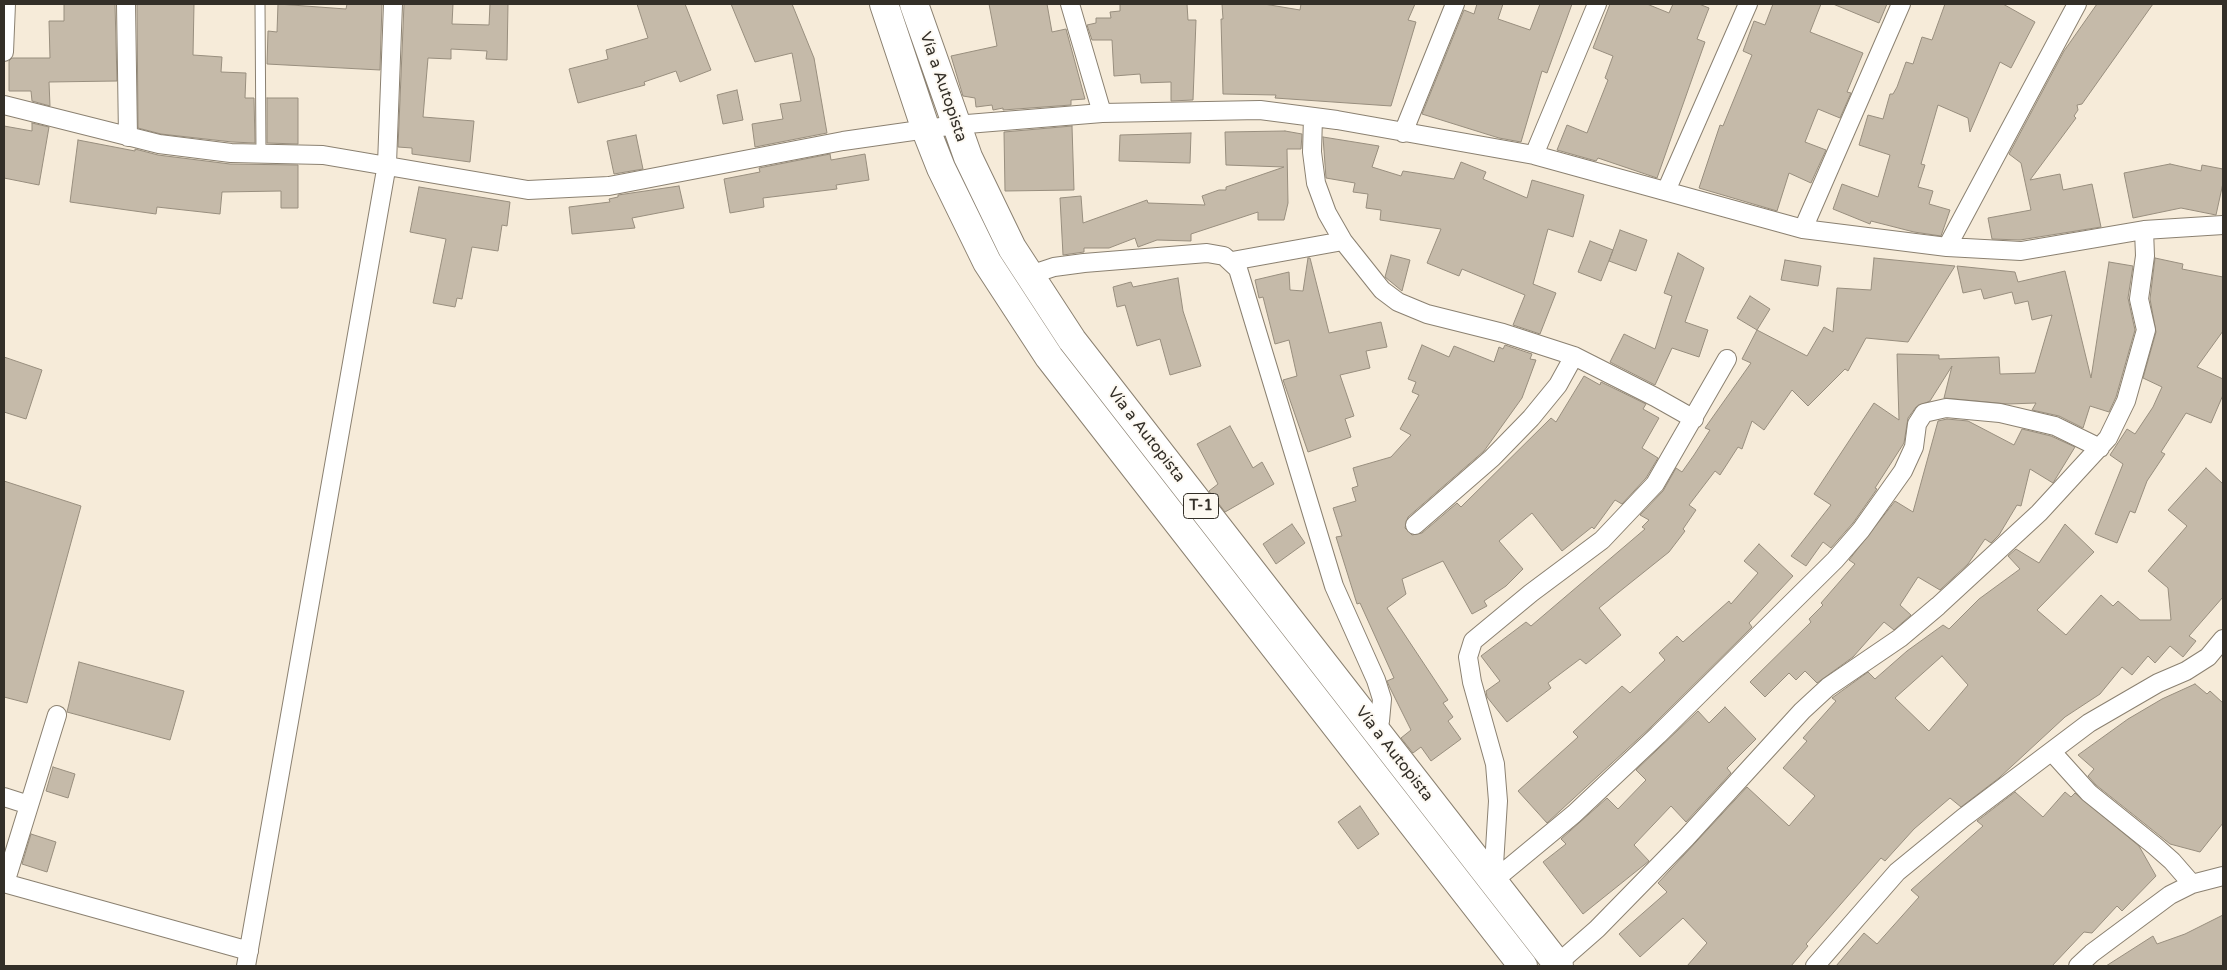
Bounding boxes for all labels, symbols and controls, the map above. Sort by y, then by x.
street label: Vía a Autopista [915,29,971,145]
street label: Vía a Autopista [1103,384,1189,486]
road number: T-1 [1184,494,1218,518]
street label: Vía a Autopista [1351,703,1437,805]

